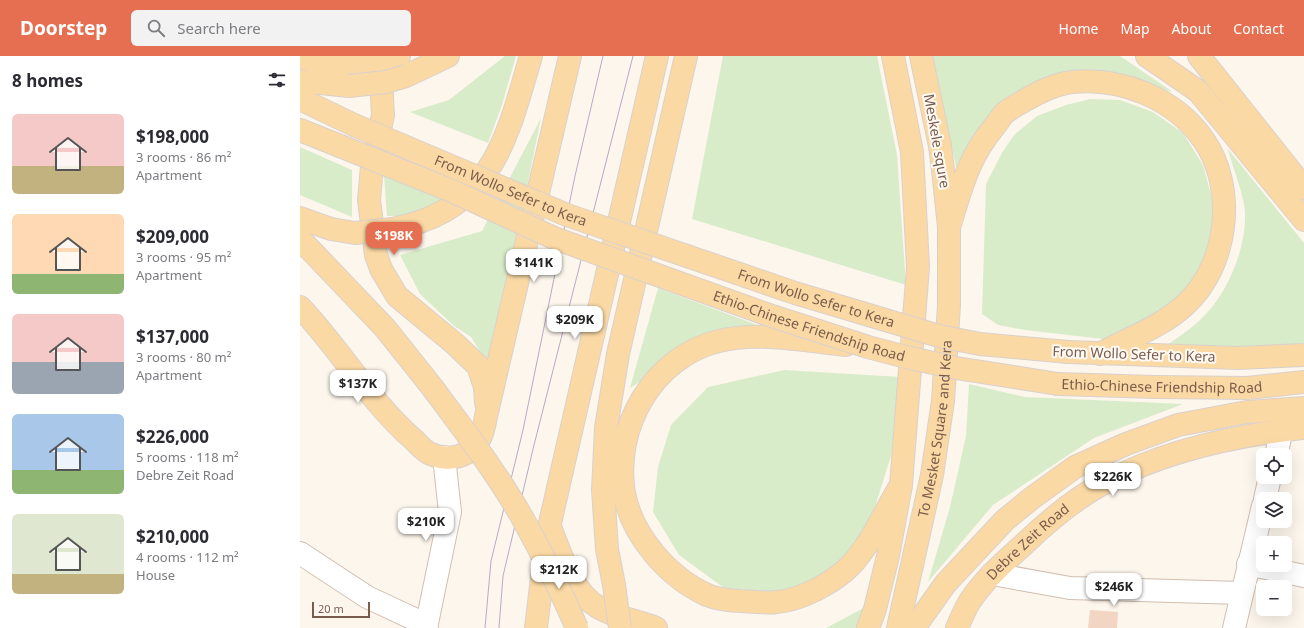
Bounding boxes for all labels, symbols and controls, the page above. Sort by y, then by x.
search box [131,10,411,46]
text: Doorstep [20,15,107,41]
icon: search [145,17,167,39]
text: Search here [177,18,261,38]
text: Home [1059,19,1098,38]
text: Map [1120,19,1150,38]
text: About [1172,19,1211,38]
text: Contact [1233,19,1284,38]
text: 8 homes [12,69,83,92]
icon: filters [266,69,288,91]
street label: Meskele squre [920,92,955,190]
text: $198,000 [136,125,209,148]
icon: home [44,130,92,178]
text: 3 rooms · 86 m² [136,148,231,166]
street label: From Wollo Sefer to Kera [432,150,590,230]
text: Apartment [136,166,202,184]
pin: $198K [366,222,422,256]
text: $209,000 [136,225,209,248]
text: $198K [375,226,413,244]
icon: home [44,230,92,278]
text: 3 rooms · 95 m² [136,248,231,266]
pin: $141K [506,249,562,283]
text: $141K [515,253,553,271]
street label: From Wollo Sefer to Kera [735,264,897,331]
text: Apartment [136,266,202,284]
street label: Ethio-Chinese Friendship Road [711,286,907,365]
pin: $209K [547,306,603,340]
text: $209K [556,310,594,328]
text: $137,000 [136,325,209,348]
icon: home [44,330,92,378]
street label: To Mesket Square and Kera [913,340,956,519]
street label: From Wollo Sefer to Kera [1052,341,1216,366]
text: 3 rooms · 80 m² [136,348,231,366]
text: Apartment [136,366,202,384]
pin: $137K [330,370,386,404]
text: $137K [339,374,377,392]
street label: Ethio-Chinese Friendship Road [1061,374,1263,397]
text: $226,000 [136,425,209,448]
icon: home [44,430,92,478]
text: 5 rooms · 118 m² [136,448,239,466]
map controls [1256,448,1292,616]
button: locate [1256,448,1292,484]
pin: $226K [1085,463,1141,497]
text: Debre Zeit Road [136,466,234,484]
text: $226K [1094,467,1132,485]
button: layers [1256,492,1292,528]
street label: Debre Zeit Road [982,499,1073,584]
pin: $210K [398,508,454,542]
text: $210K [407,512,445,530]
text: $210,000 [136,525,209,548]
icon: home [44,530,92,578]
button: + [1256,536,1292,572]
text: 4 rooms · 112 m² [136,548,239,566]
pin: $212K [531,556,587,590]
text: $212K [540,560,578,578]
text: House [136,566,175,584]
pin: $246K [1086,573,1142,607]
text: $246K [1095,577,1133,595]
button: − [1256,580,1292,616]
scale bar [312,600,370,619]
text: 20 m [318,601,344,616]

